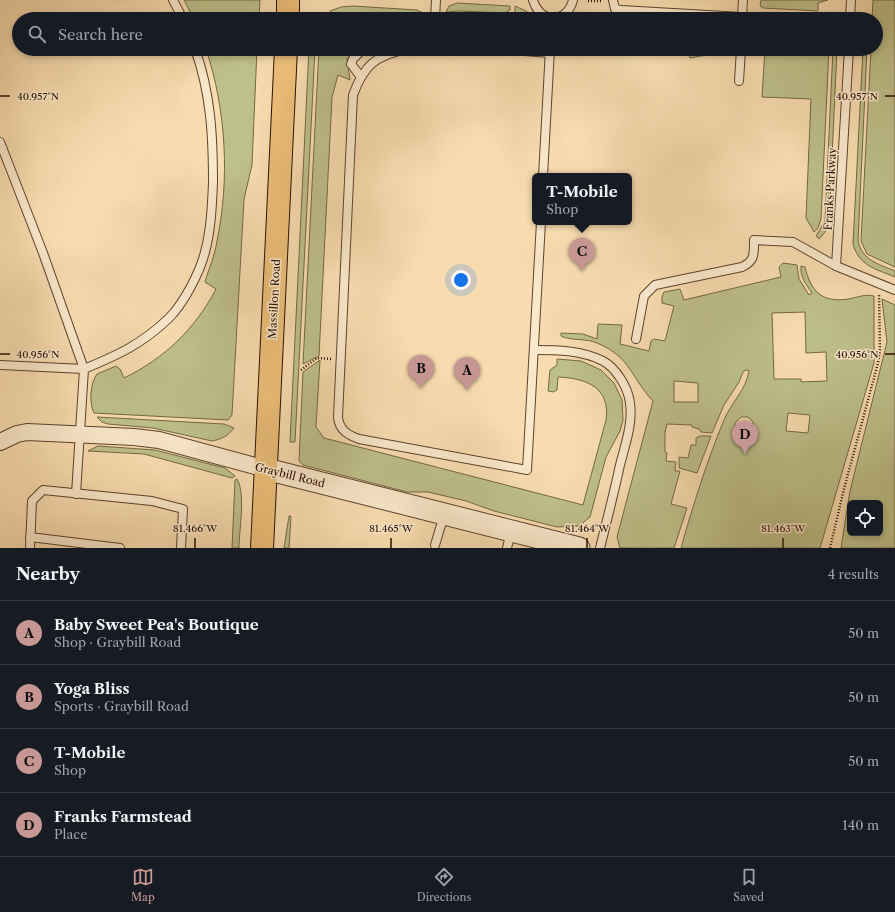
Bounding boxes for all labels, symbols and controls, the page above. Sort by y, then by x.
search box [12,12,883,56]
icon: search [26,23,48,45]
text: Search here [58,25,143,44]
text: 40.957°N [17,90,59,103]
text: 40.957°N [836,90,878,103]
street label: Franks Parkway [821,147,839,231]
popup [532,173,632,225]
text: T-Mobile [546,182,618,201]
text: Shop [546,201,578,217]
pin: C [569,238,595,271]
street label: Massillon Road [265,258,283,339]
your location [451,270,471,290]
text: 40.956°N [17,348,59,361]
text: 40.956°N [836,348,878,361]
pin: B [408,355,434,388]
pin: A [454,357,480,390]
pin: D [732,421,758,454]
street label: Graybill Road [253,460,327,491]
map controls [847,500,883,536]
button: locate [847,500,883,536]
text: 81.466°W [173,522,218,535]
text: 81.465°W [369,522,414,535]
text: 81.464°W [565,522,610,535]
text: 81.463°W [761,522,806,535]
text: Nearby [16,564,80,584]
text: 4 results [828,566,879,582]
text: Baby Sweet Pea's Boutique [54,615,259,634]
text: A [24,625,34,641]
text: 50 m [848,625,879,641]
text: Shop · Graybill Road [54,634,181,650]
text: Yoga Bliss [54,679,129,698]
text: B [24,689,34,705]
text: 50 m [848,689,879,705]
text: Sports · Graybill Road [54,698,189,714]
text: T-Mobile [54,743,125,762]
text: C [24,753,34,769]
text: 50 m [848,753,879,769]
text: Shop [54,762,86,778]
text: Franks Farmstead [54,807,192,826]
text: D [23,817,35,833]
text: 140 m [842,817,879,833]
text: Place [54,826,87,842]
tab: Map [131,866,155,904]
tab: Directions [417,866,471,904]
tab: Saved [733,866,764,904]

